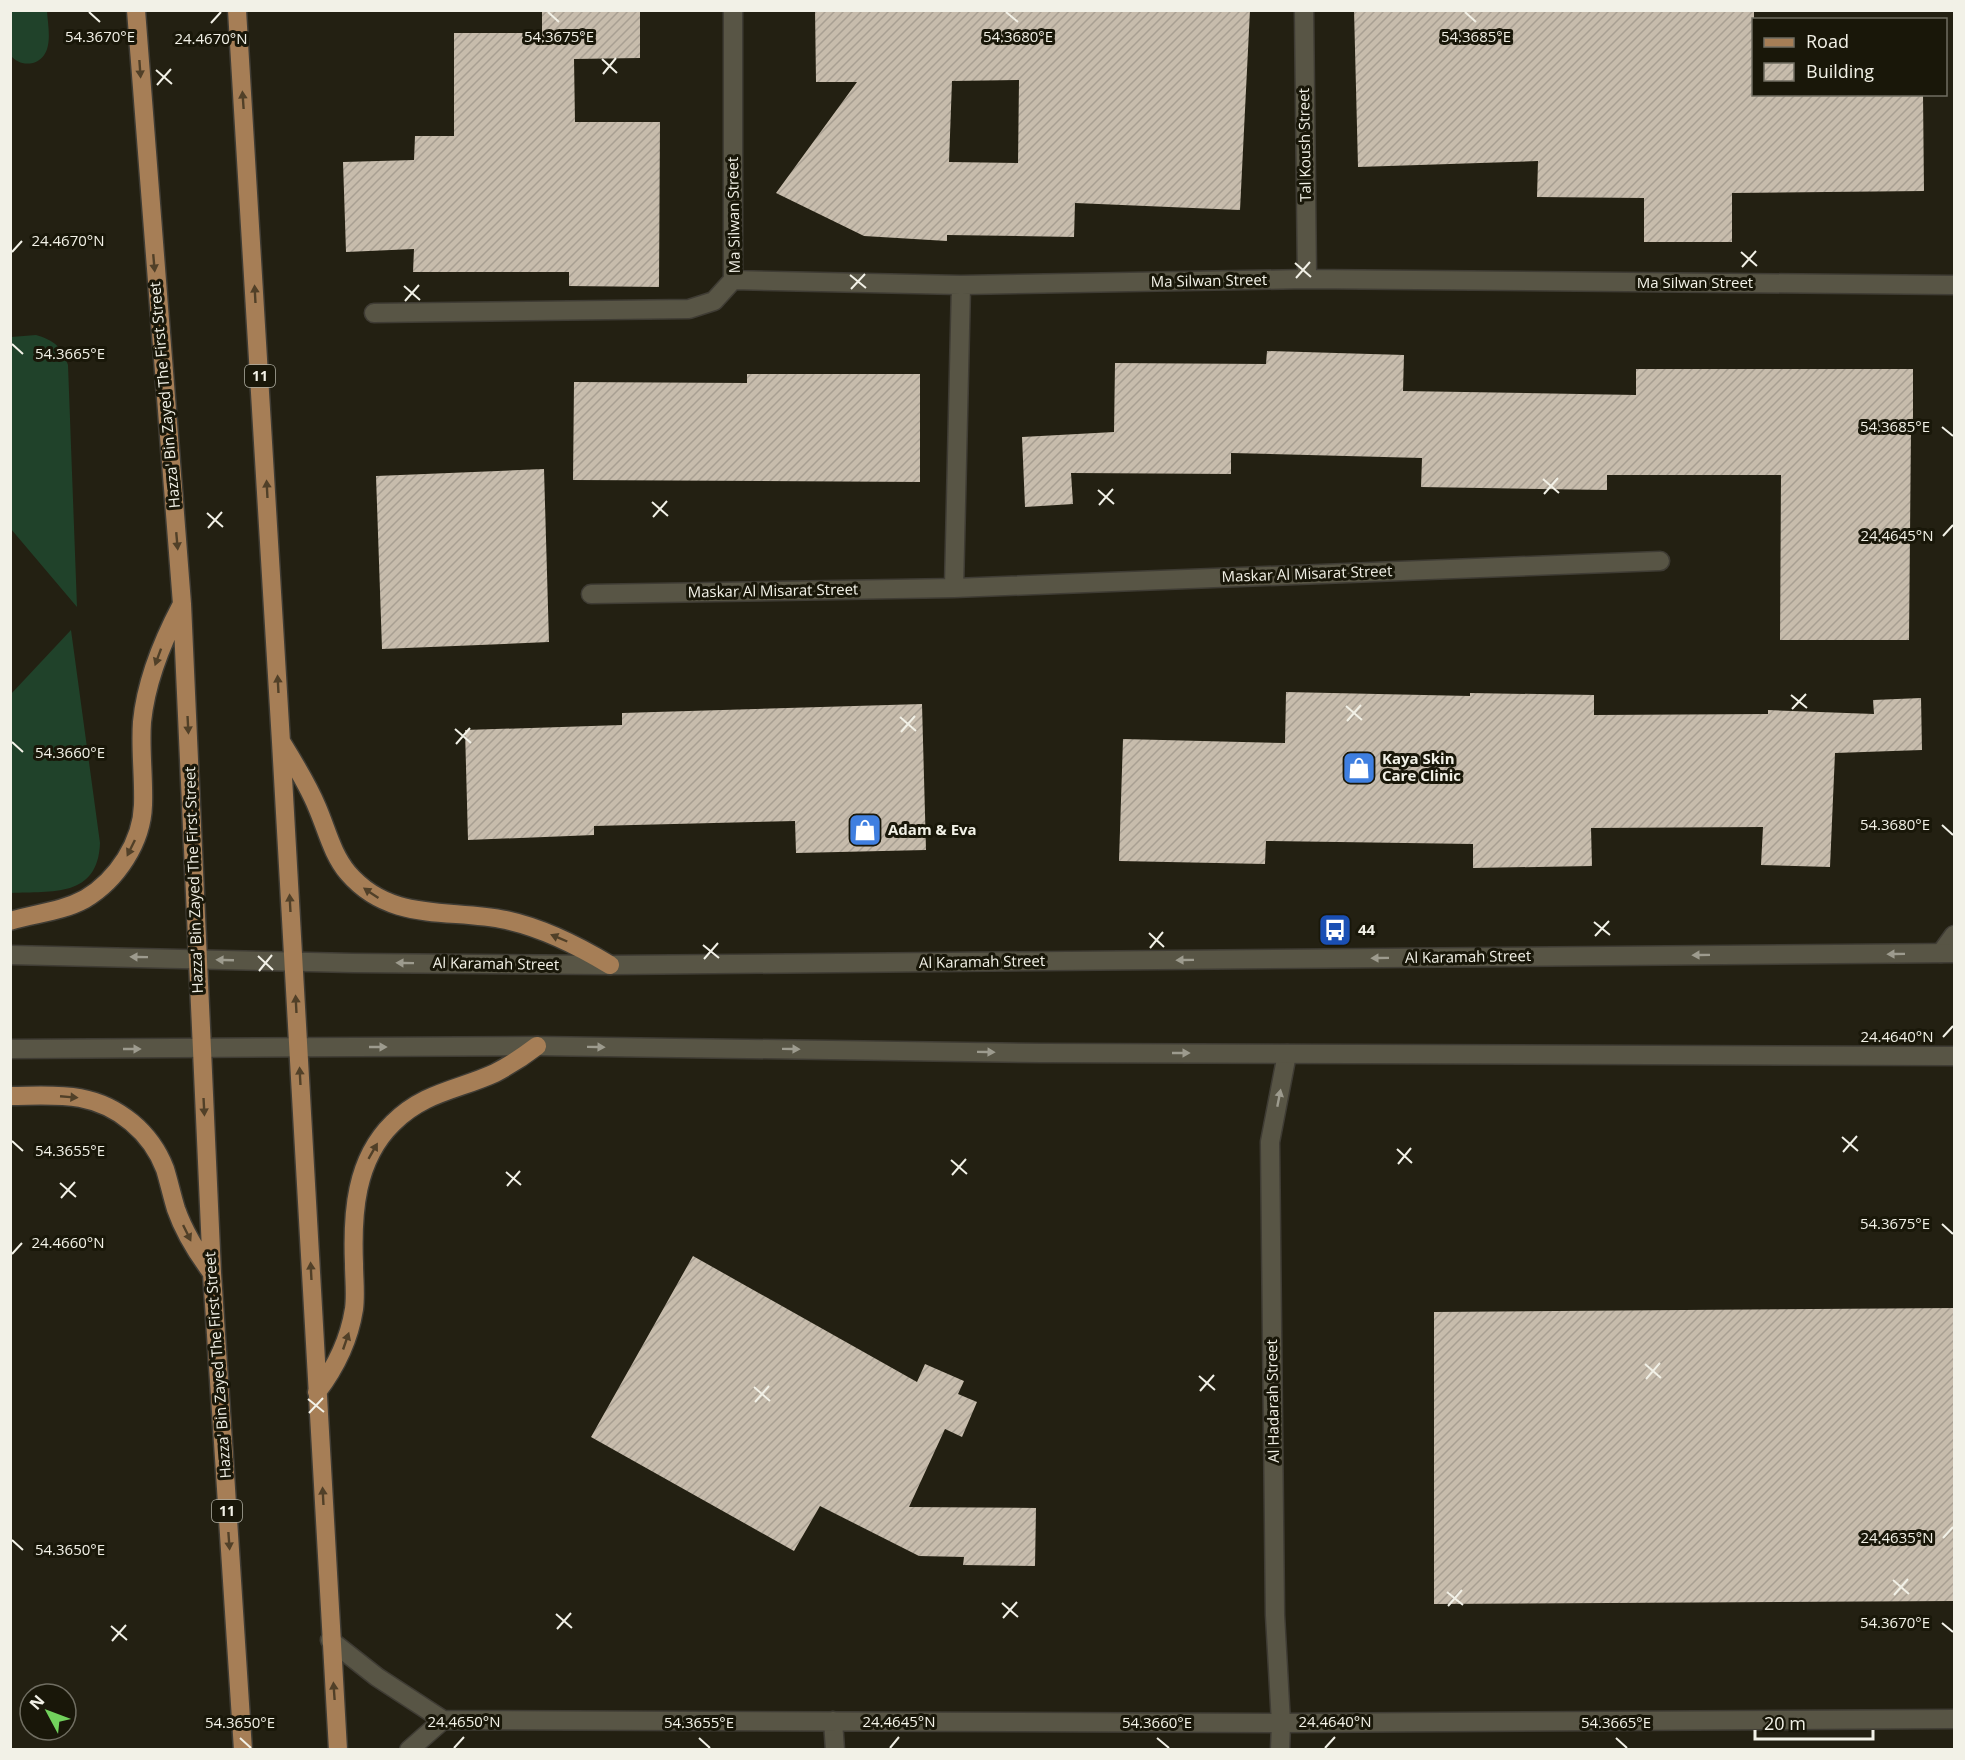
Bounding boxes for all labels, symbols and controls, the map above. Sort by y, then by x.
legend [1752,18,1947,96]
text: 54.3670°E [65,26,135,46]
text: 54.3675°E [524,26,594,46]
text: 54.3680°E [983,26,1053,46]
text: 54.3685°E [1441,26,1511,46]
text: 24.4670°N [174,28,248,48]
text: Road [1806,29,1849,53]
one-way arrow [135,59,144,78]
text: Building [1806,59,1874,83]
street label: Tal Koush Street [1293,88,1315,202]
one-way arrow [238,90,248,109]
street label: Ma Silwan Street [722,157,744,273]
text: 24.4670°N [31,230,105,250]
one-way arrow [150,254,159,273]
street label: Ma Silwan Street [1151,269,1267,291]
street label: Ma Silwan Street [1637,272,1753,292]
street label: Hazza' Bin Zayed The First Street [144,281,184,509]
one-way arrow [251,285,260,304]
text: 54.3665°E [35,343,105,363]
road number: 11 [245,365,275,387]
text: 54.3685°E [1860,416,1930,436]
one-way arrow [262,480,271,499]
text: 24.4645°N [1860,525,1934,545]
one-way arrow [172,532,182,551]
street label: Maskar Al Misarat Street [1221,560,1393,586]
street label: Maskar Al Misarat Street [687,579,859,601]
one-way arrow [152,648,162,666]
one-way arrow [273,674,283,693]
one-way arrow [183,716,192,735]
text: 54.3660°E [35,742,105,762]
place label: Kaya Skin Care Clinic [1382,748,1461,785]
shop icon: Kaya Skin Care Clinic [1341,750,1377,786]
street label: Hazza' Bin Zayed The First Street [179,766,207,994]
shop icon: Adam & Eva [847,812,883,848]
text: 54.3680°E [1860,814,1930,834]
place label: Adam & Eva [888,819,977,839]
one-way arrow [126,839,135,856]
one-way arrow [363,887,380,898]
one-way arrow [285,894,295,913]
bus stop icon: 44 [1317,912,1353,948]
place label: 44 [1358,919,1376,939]
one-way arrow [549,933,567,943]
street label: Al Karamah Street [1405,945,1531,967]
one-way arrow [1887,949,1906,958]
street label: Al Karamah Street [919,950,1045,972]
one-way arrow [1692,950,1711,960]
street label: Al Karamah Street [433,952,559,974]
one-way arrow [130,953,149,962]
one-way arrow [1371,953,1390,963]
one-way arrow [215,955,234,964]
one-way arrow [1176,955,1195,965]
one-way arrow [395,958,414,968]
one-way arrow [291,995,301,1014]
text: 24.4640°N [1860,1026,1934,1046]
one-way arrow [368,1042,387,1052]
one-way arrow [586,1042,605,1052]
one-way arrow [122,1044,141,1054]
one-way arrow [781,1044,800,1054]
one-way arrow [976,1047,995,1057]
one-way arrow [1171,1048,1190,1058]
one-way arrow [295,1067,304,1086]
one-way arrow [1275,1088,1284,1107]
one-way arrow [59,1092,78,1102]
one-way arrow [200,1097,209,1116]
text: 54.3655°E [35,1140,105,1160]
one-way arrow [367,1143,378,1159]
text: 54.3675°E [1860,1213,1930,1233]
one-way arrow [182,1225,191,1242]
text: 24.4660°N [31,1232,105,1252]
street label: Hazza' Bin Zayed The First Street [199,1251,235,1479]
one-way arrow [306,1261,315,1280]
one-way arrow [341,1332,351,1350]
street label: Al Hadarah Street [1261,1339,1283,1463]
one-way arrow [318,1487,327,1506]
road number: 11 [212,1500,242,1522]
text: 24.4635°N [1860,1527,1934,1547]
one-way arrow [224,1532,234,1551]
text: 54.3650°E [35,1539,105,1559]
text: 54.3670°E [1860,1612,1930,1632]
north arrow [18,1682,78,1742]
one-way arrow [329,1682,339,1701]
text: N [24,1690,49,1714]
scale bar [1755,1703,1874,1741]
text: 24.4650°N [427,1711,501,1731]
text: 24.4645°N [862,1711,936,1731]
text: 24.4640°N [1298,1711,1372,1731]
text: 20 m [1764,1711,1806,1735]
text: 54.3650°E [205,1712,275,1732]
text: 54.3655°E [664,1712,734,1732]
text: 54.3660°E [1122,1712,1192,1732]
text: 54.3665°E [1581,1712,1651,1732]

